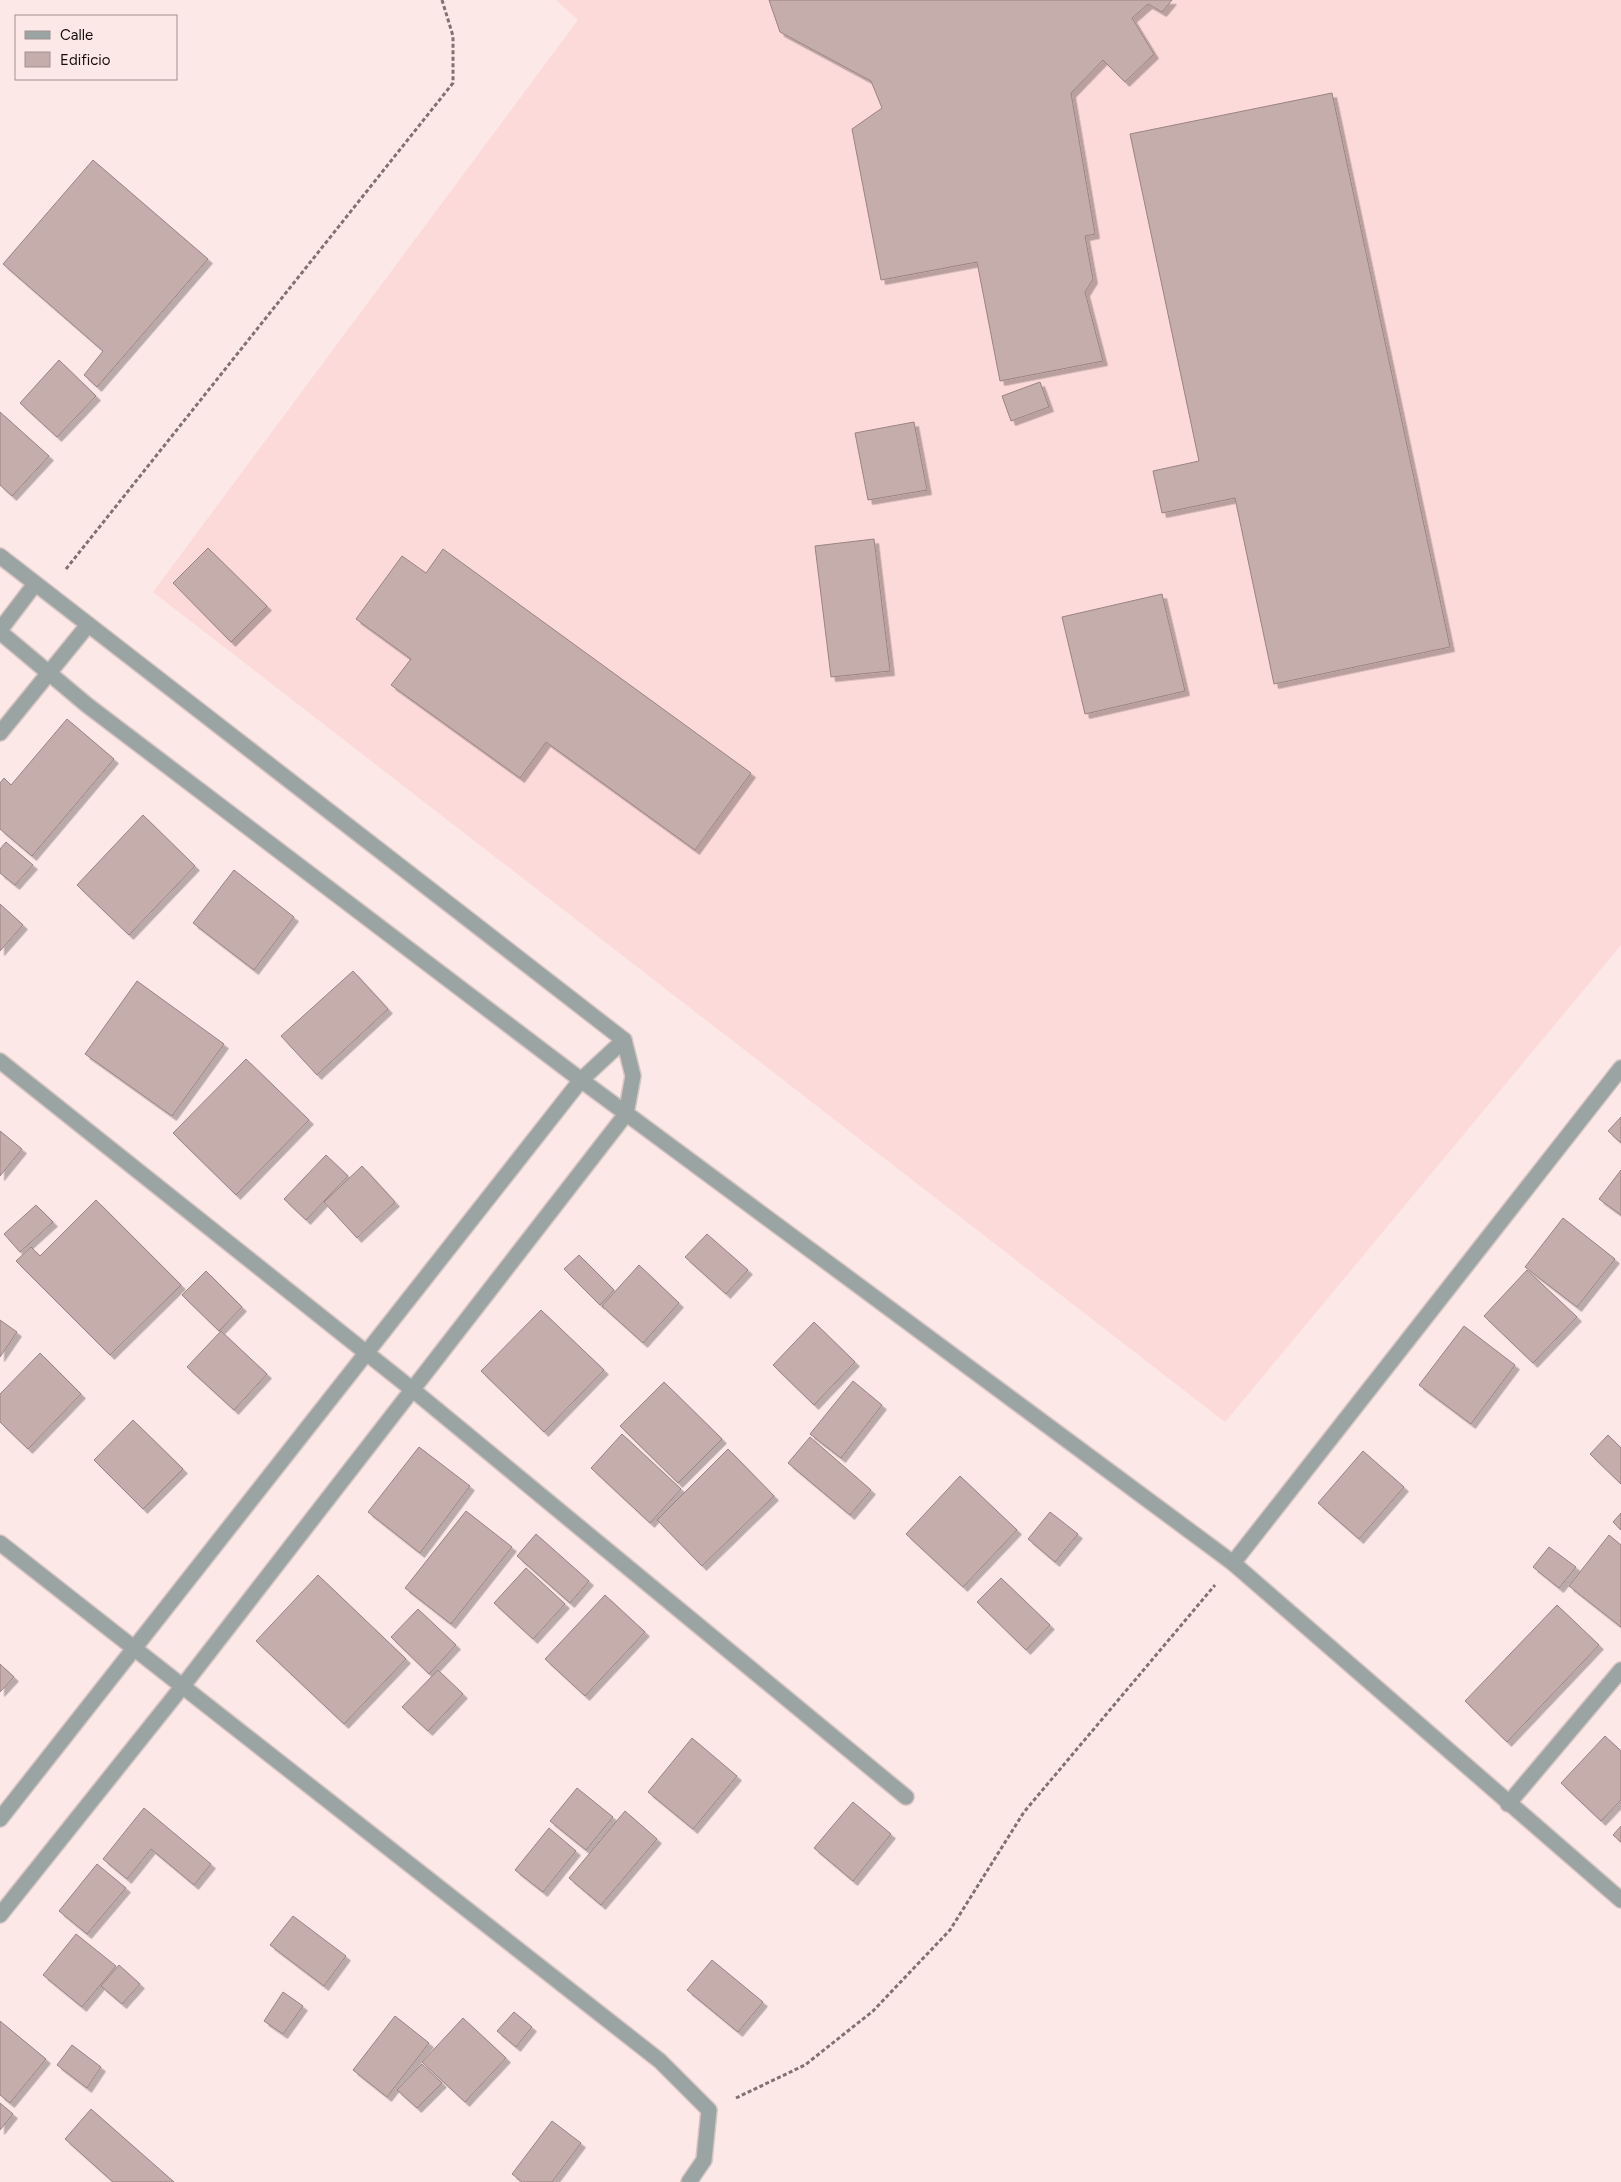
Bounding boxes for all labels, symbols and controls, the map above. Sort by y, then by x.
legend [15,15,178,80]
text: Calle [60,26,93,44]
text: Edificio [60,51,111,69]

